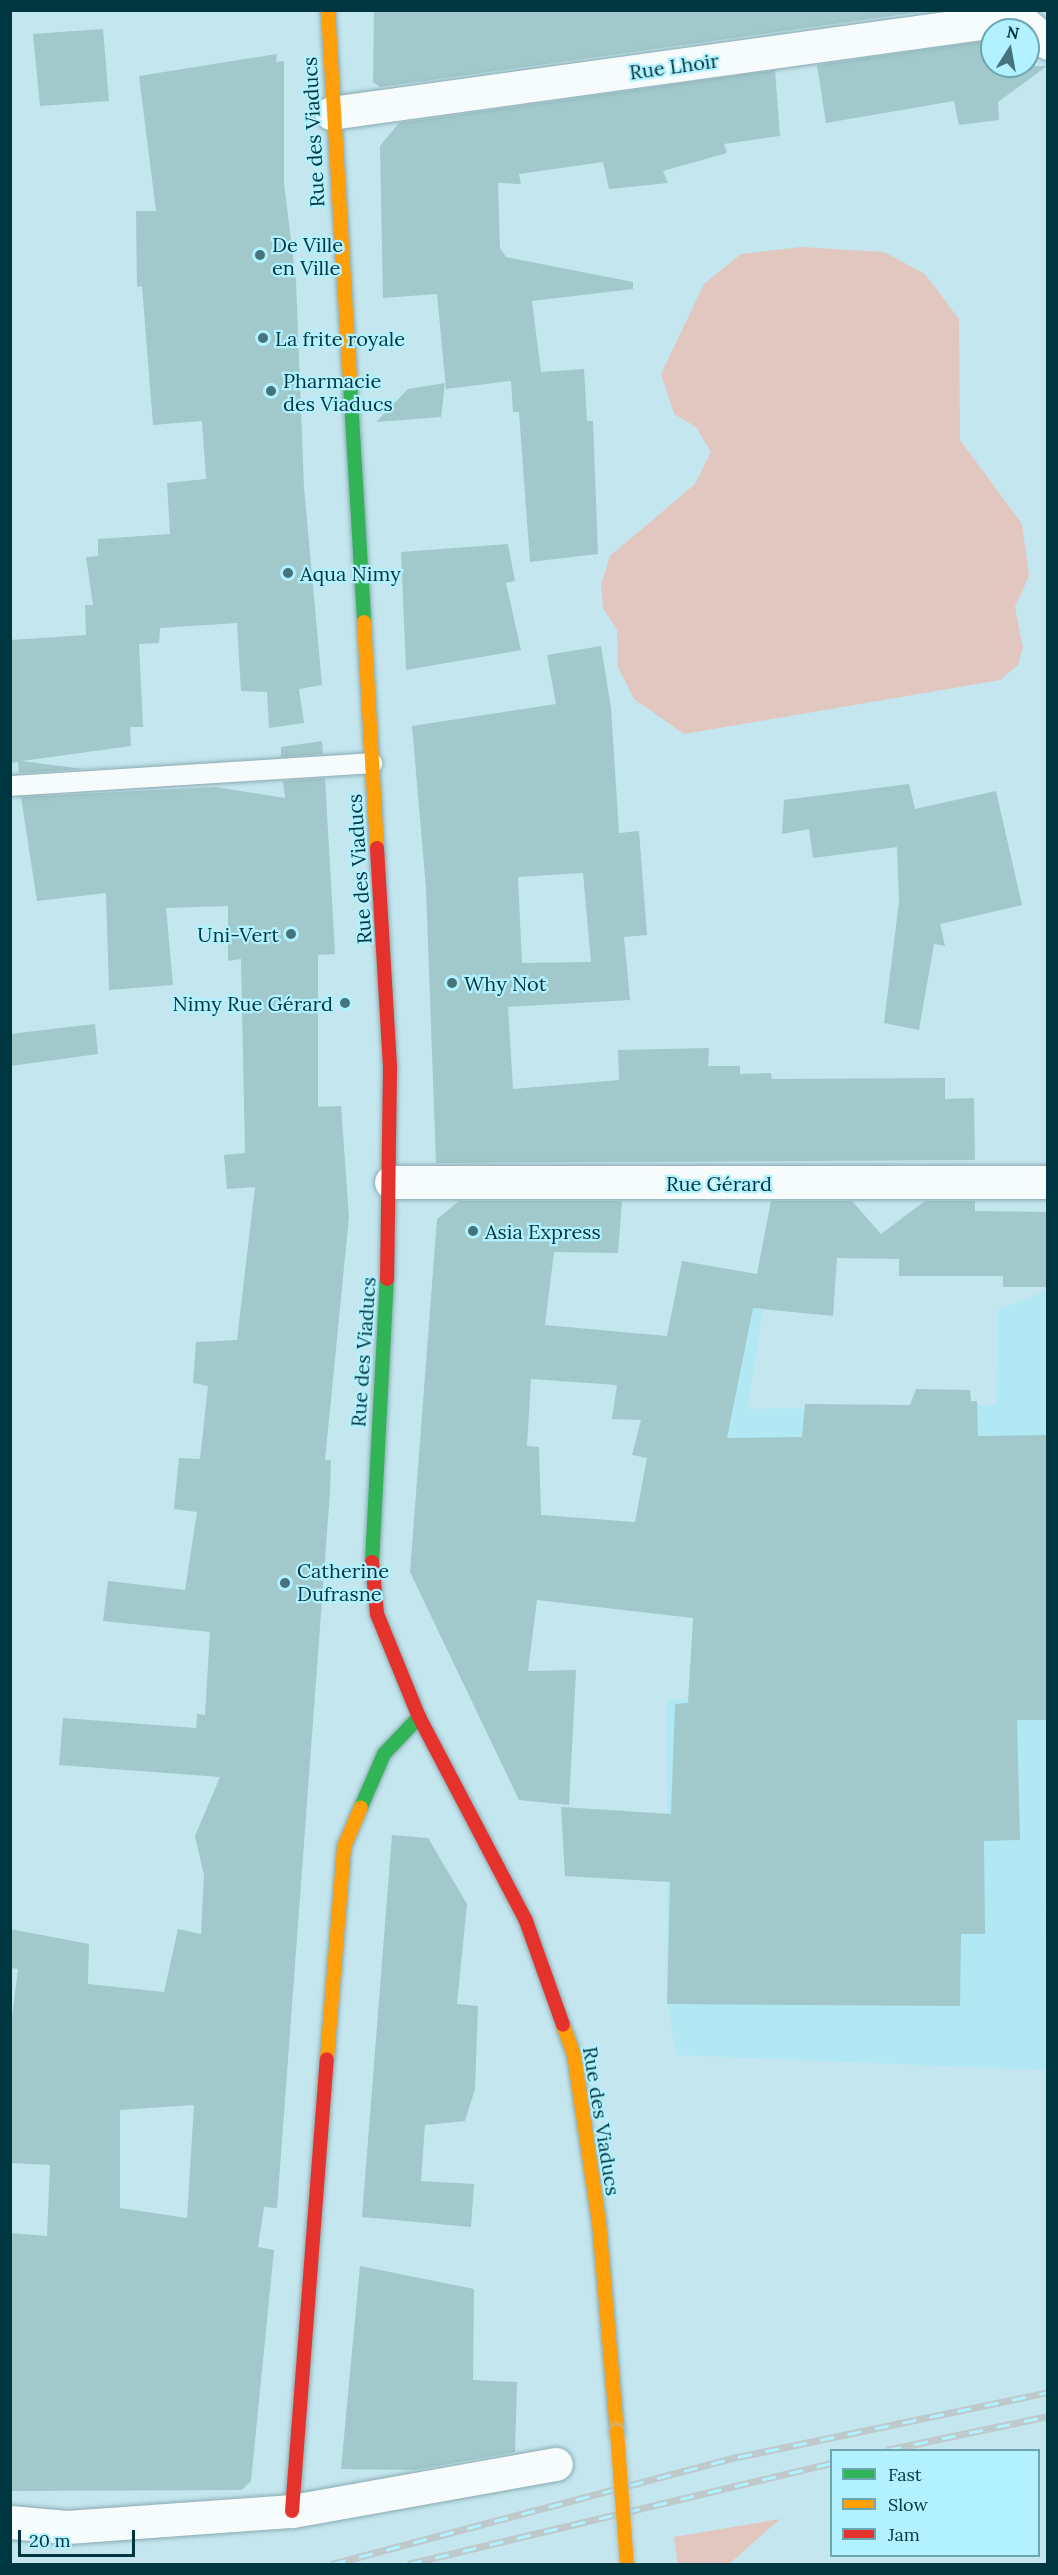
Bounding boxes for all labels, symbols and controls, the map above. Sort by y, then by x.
north arrow [980,18,1040,78]
text: N [1005,21,1021,43]
street label: Rue Lhoir [628,48,720,84]
street label: Rue des Viaducs [297,56,329,208]
place label: De Ville en Ville [272,232,343,279]
marker: De Ville en Ville [253,248,267,262]
place label: La frite royale [275,326,405,350]
marker: La frite royale [256,331,270,345]
place label: Pharmacie des Viaducs [283,368,393,415]
marker: Pharmacie des Viaducs [264,384,278,398]
place label: Aqua Nimy [300,561,401,585]
marker: Aqua Nimy [281,566,295,580]
street label: Rue des Viaducs [342,793,376,945]
place label: Uni-Vert [197,922,279,946]
marker: Uni-Vert [284,927,298,941]
place label: Why Not [464,971,546,995]
marker: Why Not [445,976,459,990]
place label: Nimy Rue Gérard [173,991,333,1015]
marker: Nimy Rue Gérard [338,996,352,1010]
street label: Rue Gérard [666,1171,772,1195]
place label: Asia Express [485,1219,601,1243]
marker: Asia Express [466,1224,480,1238]
street label: Rue des Viaducs [346,1276,380,1428]
place label: Catherine Dufrasne [297,1559,389,1606]
marker: Catherine Dufrasne [278,1576,292,1590]
street label: Rue des Viaducs [578,2045,626,2197]
legend [830,2449,1040,2557]
text: Fast [888,2463,922,2486]
text: Slow [888,2493,928,2516]
scale bar [21,2518,138,2556]
text: Jam [888,2523,920,2546]
text: 20 m [29,2529,71,2552]

